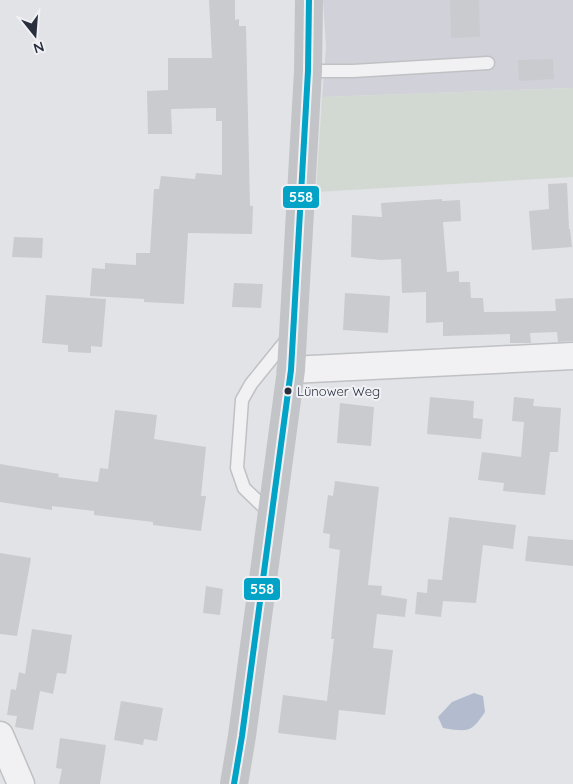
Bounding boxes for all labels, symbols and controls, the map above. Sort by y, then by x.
north arrow [10,10,60,60]
text: N [31,37,46,58]
line badge: 558 [282,185,320,209]
text: 558 [289,188,313,206]
place label: Lünower Weg [297,383,380,399]
marker: Lünower Weg [283,386,293,396]
line badge: 558 [243,577,281,601]
text: 558 [250,580,274,598]

